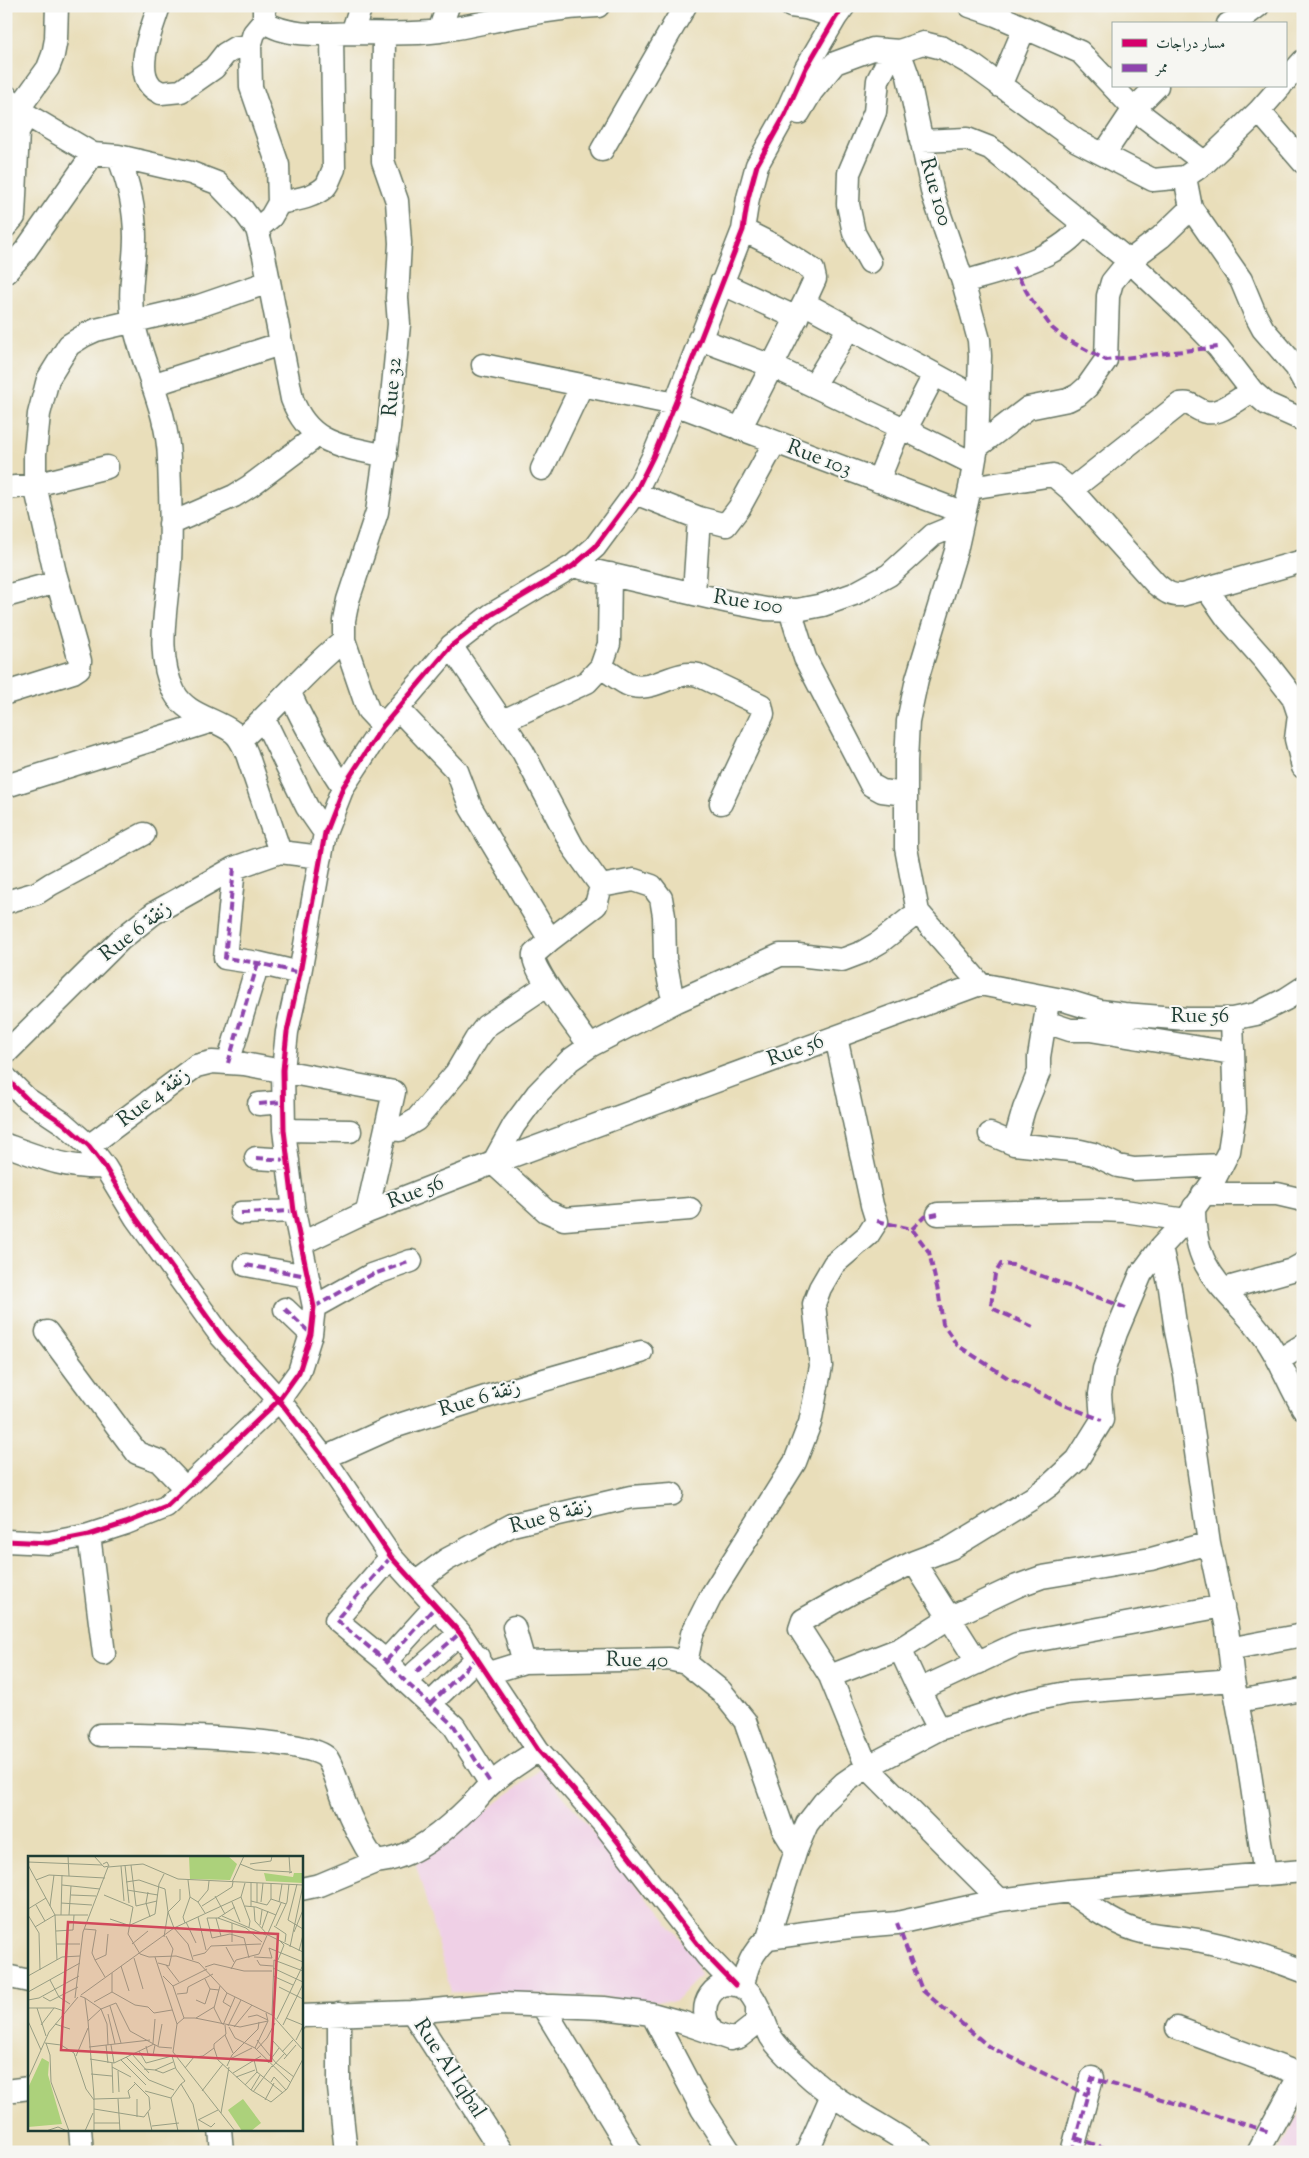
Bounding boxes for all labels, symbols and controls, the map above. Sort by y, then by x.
legend [1112,22,1286,88]
text: مسار دراجات [1156,34,1225,55]
text: ممر [1154,58,1168,79]
street label: Rue 100 [911,154,959,230]
street label: Rue 32 [375,356,411,418]
street label: Rue 103 [782,433,856,485]
street label: Rue 100 [711,583,785,623]
street label: Rue 6 زنقة [94,894,178,970]
street label: Rue 56 [1171,1002,1229,1032]
street label: Rue 56 [763,1027,829,1075]
street label: Rue 4 زنقة [111,1061,197,1135]
street label: Rue 56 [383,1169,449,1217]
street label: Rue 6 زنقة [435,1372,525,1426]
street label: Rue 8 زنقة [507,1492,595,1542]
street label: Rue 40 [606,1645,668,1677]
inset map [28,1856,302,2130]
street label: Rue Al Iqbal [405,2013,493,2125]

